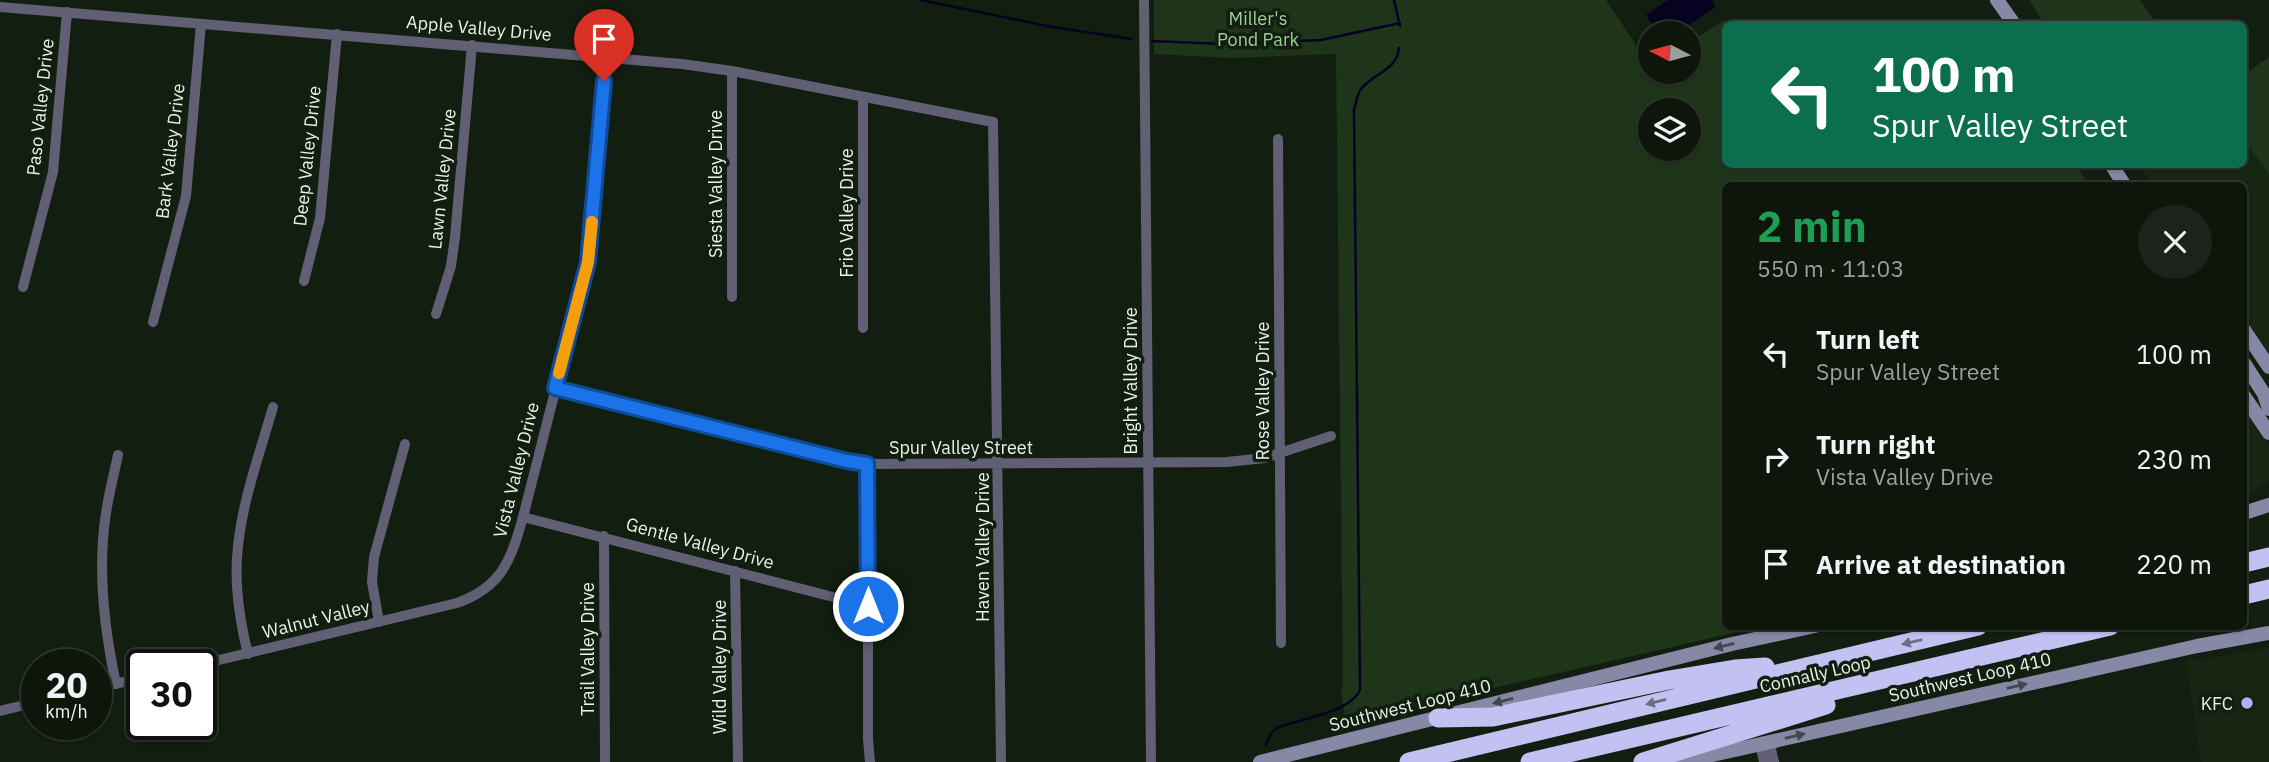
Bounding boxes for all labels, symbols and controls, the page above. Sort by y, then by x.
park label: Miller's Pond Park [1217,7,1299,51]
pin [574,9,634,81]
street label: Apple Valley Drive [405,10,553,46]
icon: arrive [585,20,623,58]
north arrow [1638,21,1701,84]
map controls [1638,21,1701,161]
street label: Paso Valley Drive [21,37,59,177]
text: 100 m [1872,42,2016,105]
icon: left [1757,49,1848,140]
street label: Bark Valley Drive [150,82,190,220]
street label: Deep Valley Drive [288,85,326,227]
button: layers [1638,98,1701,161]
text: Spur Valley Street [1872,104,2128,146]
street label: Lawn Valley Drive [423,107,461,251]
street label: Siesta Valley Drive [704,110,727,258]
street label: Frio Valley Drive [835,148,858,278]
text: 2 min [1757,199,1867,254]
button: close [2138,205,2212,279]
text: 550 m · 11:03 [1757,253,1904,283]
street label: Bright Valley Drive [1119,307,1142,455]
street label: Rose Valley Drive [1251,322,1274,460]
text: Turn left [1816,322,1919,356]
icon: left [1757,335,1795,373]
text: 100 m [2136,337,2212,371]
text: Spur Valley Street [1816,356,2000,386]
street label: Vista Valley Drive [488,400,544,540]
text: Turn right [1816,427,1935,461]
street label: Spur Valley Street [889,436,1033,459]
icon: right [1757,440,1795,478]
text: 230 m [2136,442,2212,476]
text: Vista Valley Drive [1816,461,1993,491]
street label: Haven Valley Drive [971,472,994,622]
street label: Gentle Valley Drive [623,512,777,574]
icon: arrive [1757,545,1795,583]
text: Arrive at destination [1816,547,2066,581]
text: 220 m [2136,547,2212,581]
position arrow [831,569,905,643]
street label: Trail Valley Drive [576,582,599,716]
street label: Walnut Valley [260,595,372,643]
street label: Wild Valley Drive [708,600,731,734]
one-way arrow [1901,637,1923,648]
one-way arrow [1713,641,1735,652]
street label: Southwest Loop 410 [1886,647,2054,707]
speed limit sign: 30 [126,649,217,740]
street label: Connally Loop [1757,650,1873,698]
text: 20 [45,662,88,708]
street label: Southwest Loop 410 [1327,674,1493,736]
one-way arrow [2006,680,2028,691]
place label: KFC [2201,692,2233,715]
marker: KFC [2239,695,2255,711]
one-way arrow [1492,696,1514,707]
one-way arrow [1645,697,1667,708]
text: km/h [45,700,88,723]
one-way arrow [1784,730,1806,741]

